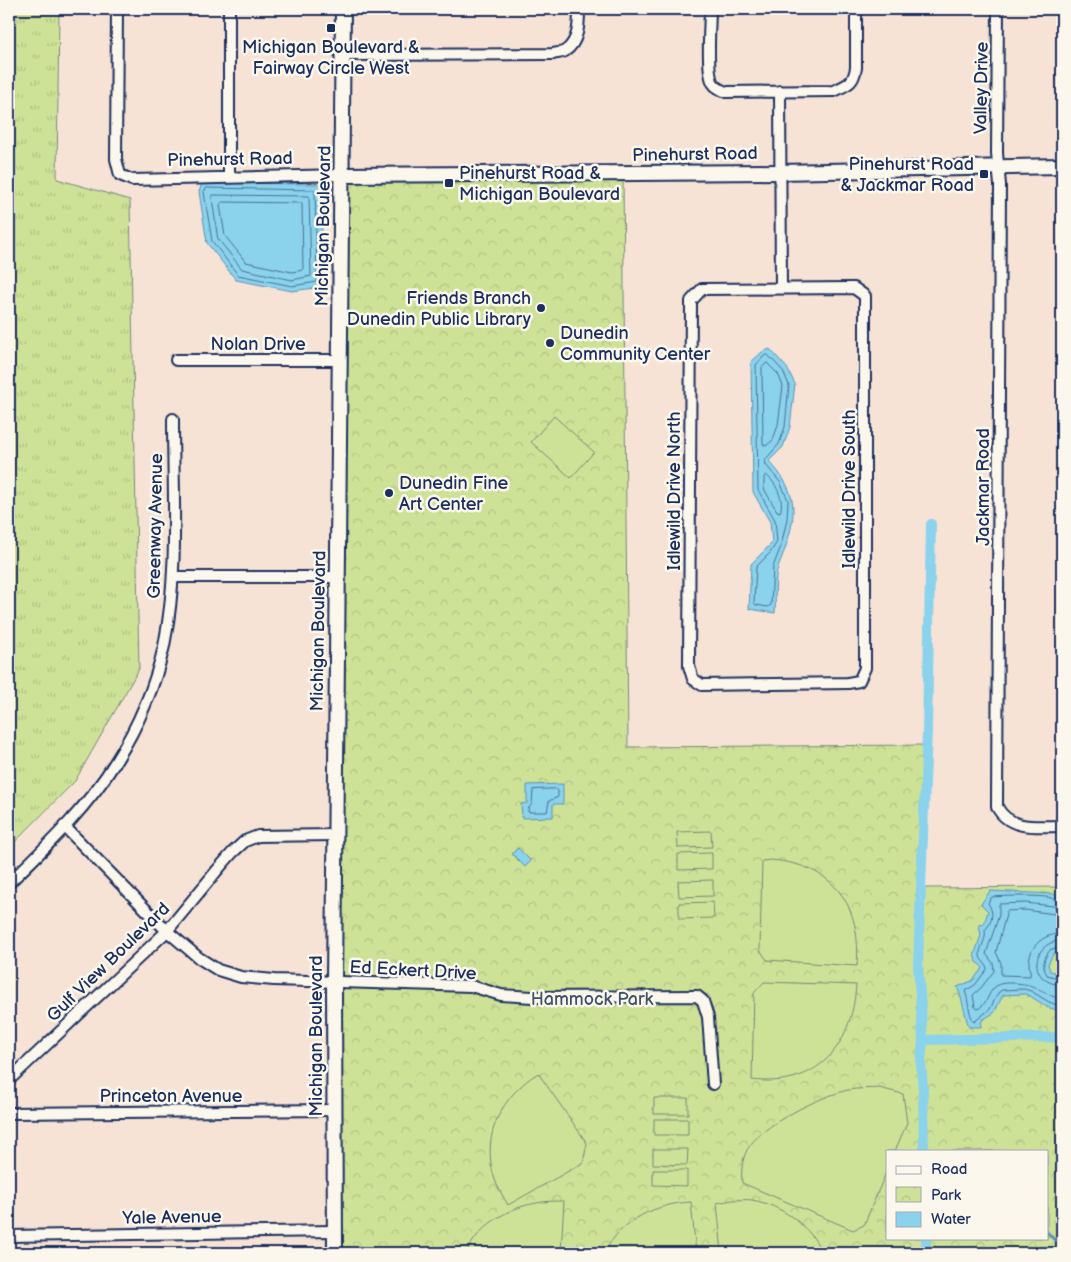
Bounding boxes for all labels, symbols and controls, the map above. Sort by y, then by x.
marker: Michigan Boulevard & Fairway Circle West [325,22,337,34]
place label: Michigan Boulevard & Fairway Circle West [242,37,420,79]
street label: Valley Drive [970,41,993,134]
street label: Pinehurst Road [632,143,758,166]
street label: Michigan Boulevard [312,145,335,307]
street label: Pinehurst Road [167,148,293,171]
place label: Pinehurst Road & Jackmar Road [841,154,974,196]
place label: Pinehurst Road & Michigan Boulevard [459,163,620,205]
marker: Pinehurst Road & Jackmar Road [978,168,990,180]
marker: Pinehurst Road & Michigan Boulevard [443,177,455,189]
place label: Friends Branch Dunedin Public Library [347,288,532,330]
marker: Friends Branch Dunedin Public Library [535,302,547,314]
place label: Dunedin Community Center [560,323,711,365]
street label: Nolan Drive [210,334,306,355]
marker: Dunedin Community Center [544,337,556,349]
street label: Idlewild Drive South [839,409,860,569]
street label: Idlewild Drive North [664,411,685,570]
street label: Jackmar Road [973,428,994,546]
street label: Greenway Avenue [144,453,167,599]
place label: Dunedin Fine Art Center [399,473,509,515]
marker: Dunedin Fine Art Center [383,487,395,499]
street label: Michigan Boulevard [307,550,330,712]
street label: Gulf View Boulevard [43,898,174,1026]
street label: Michigan Boulevard [306,955,327,1117]
street label: Ed Eckert Drive [349,957,477,984]
park label: Hammock Park [531,989,654,1010]
street label: Princeton Avenue [99,1086,243,1107]
legend [886,1150,1048,1240]
text: Road [931,1160,967,1179]
text: Park [931,1186,962,1205]
street label: Yale Avenue [121,1206,222,1229]
text: Water [931,1210,971,1229]

